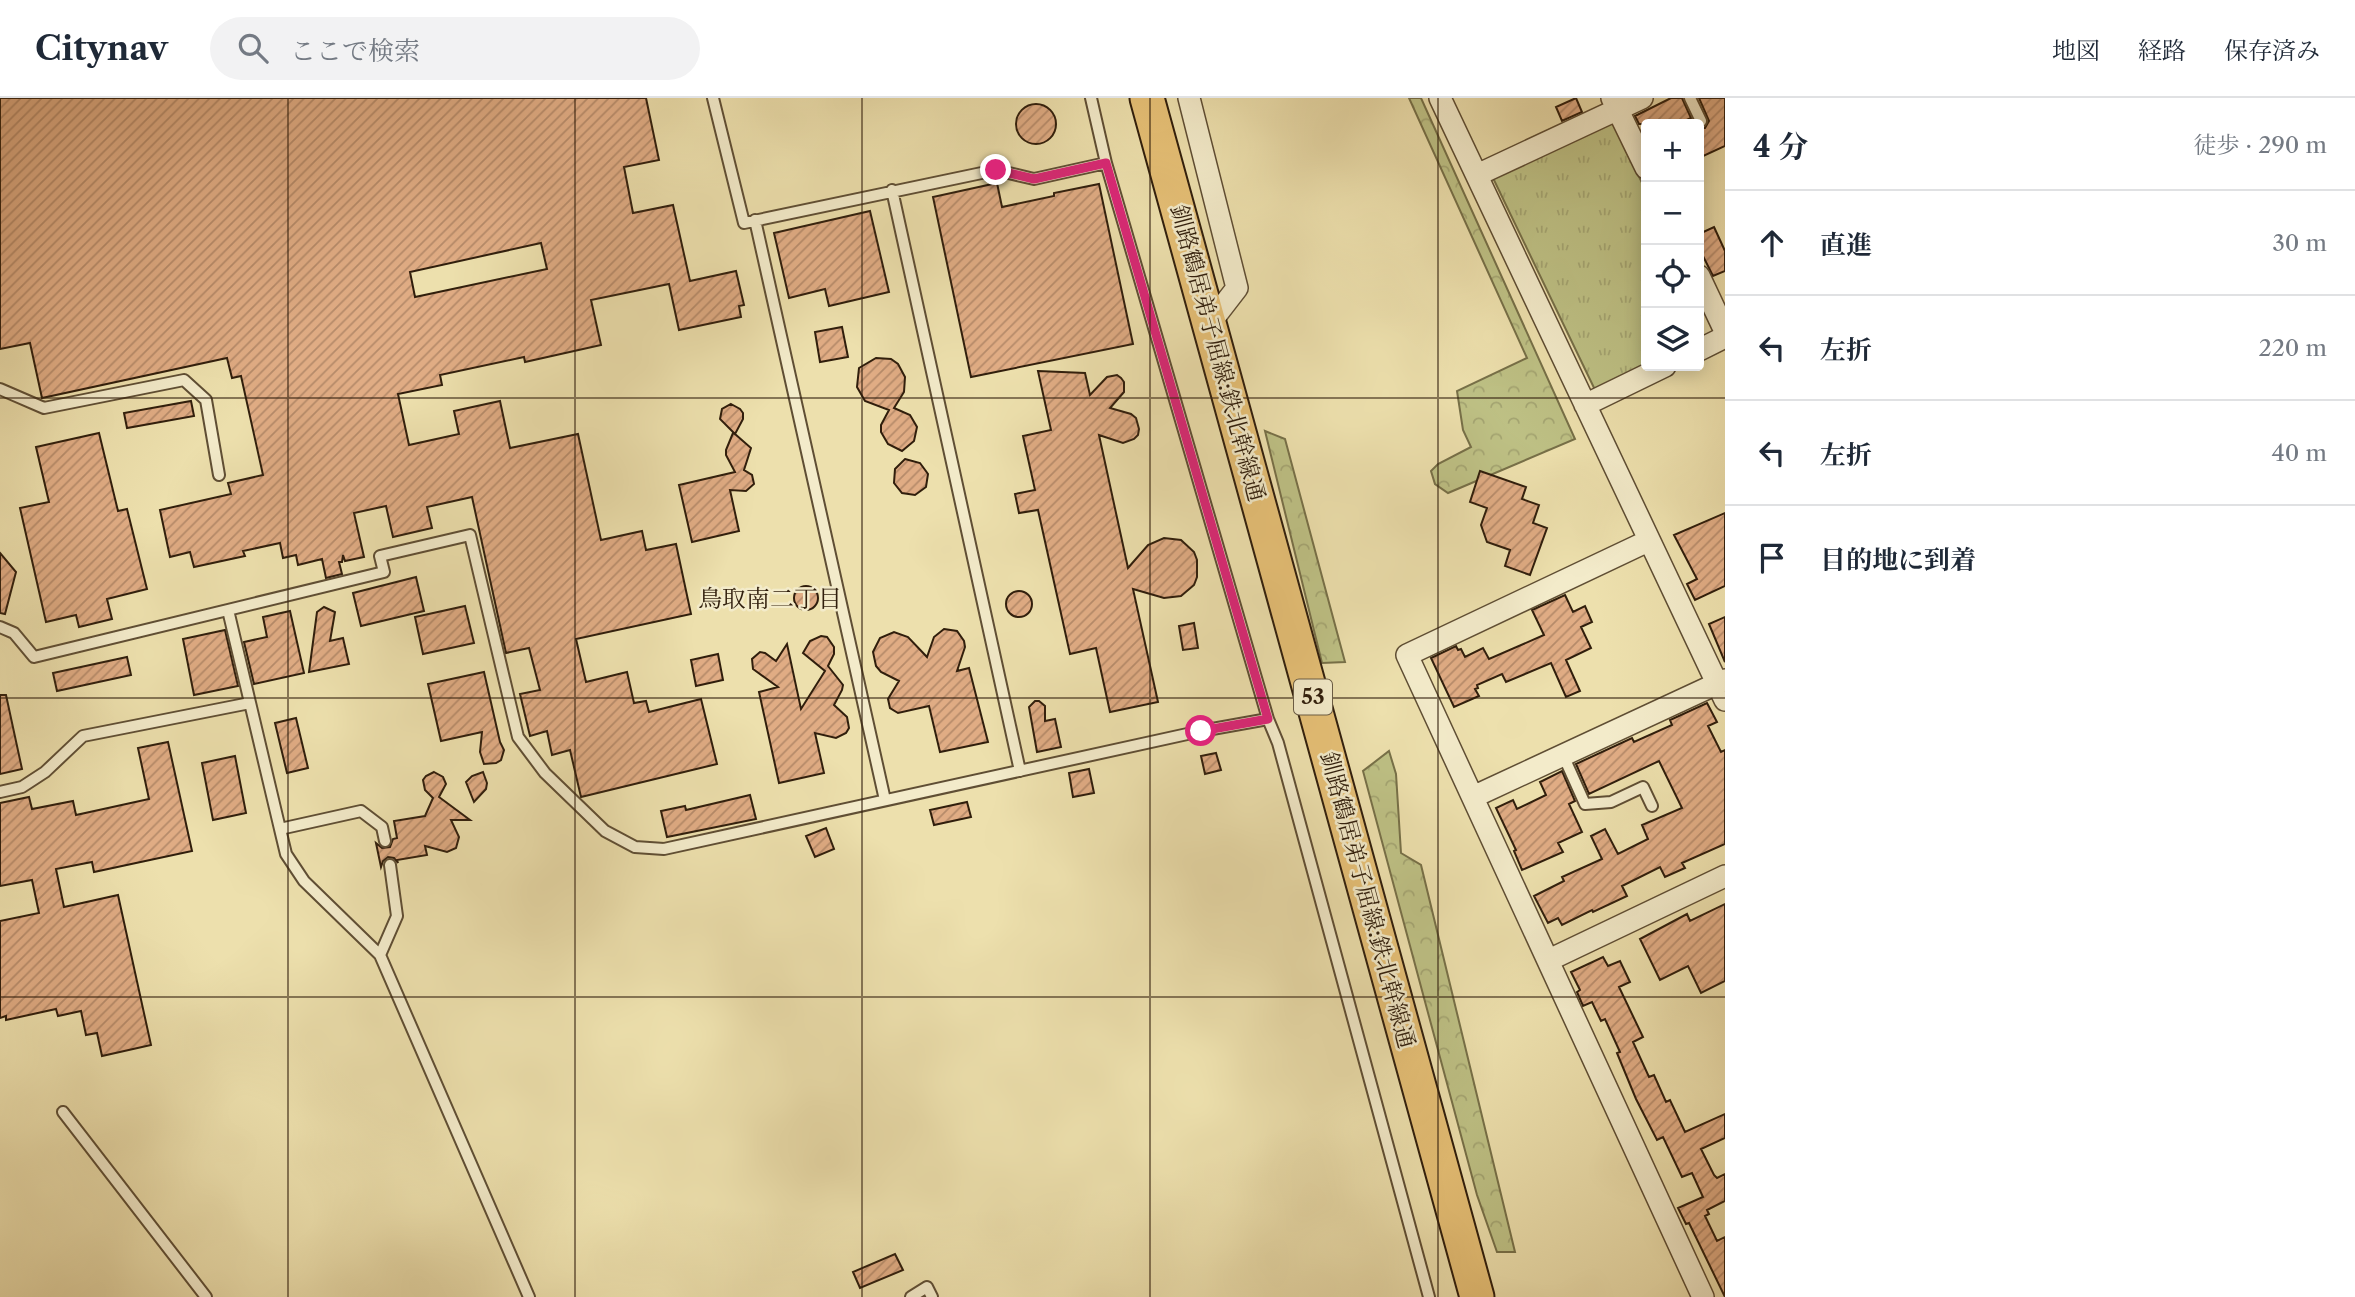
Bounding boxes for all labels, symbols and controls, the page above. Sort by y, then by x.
search box [210,17,700,80]
text: Citynav [35,28,168,69]
icon: search [234,29,272,67]
text: ここで検索 [290,35,420,67]
text: 地図 [2052,36,2100,65]
text: 経路 [2138,36,2186,65]
text: 保存済み [2224,36,2320,65]
map controls [1641,119,1704,371]
button: + [1641,119,1704,182]
text: 4 分 [1753,128,1808,165]
text: 徒歩 · 290 m [2193,131,2327,159]
route end [980,154,1011,185]
button: − [1641,182,1704,245]
street label: 釧路鶴居弟子屈線:鉄北幹線通 [1165,202,1271,504]
icon: ahead [1753,224,1791,262]
text: 直進 [1820,229,1872,261]
text: 30 m [2272,229,2327,257]
button: locate [1641,245,1704,308]
button: layers [1641,308,1704,371]
icon: left [1753,329,1791,367]
text: 左折 [1820,334,1872,366]
text: 220 m [2258,334,2327,362]
icon: left [1753,434,1791,472]
text: 左折 [1820,439,1872,471]
text: 40 m [2272,439,2327,467]
icon: arrive [1753,539,1791,577]
text: 目的地に到着 [1820,544,1976,576]
district label: 鳥取南二丁目 [698,584,842,613]
road number: 53 [1294,680,1332,714]
route start [1185,715,1216,746]
street label: 釧路鶴居弟子屈線:鉄北幹線通 [1315,749,1421,1051]

